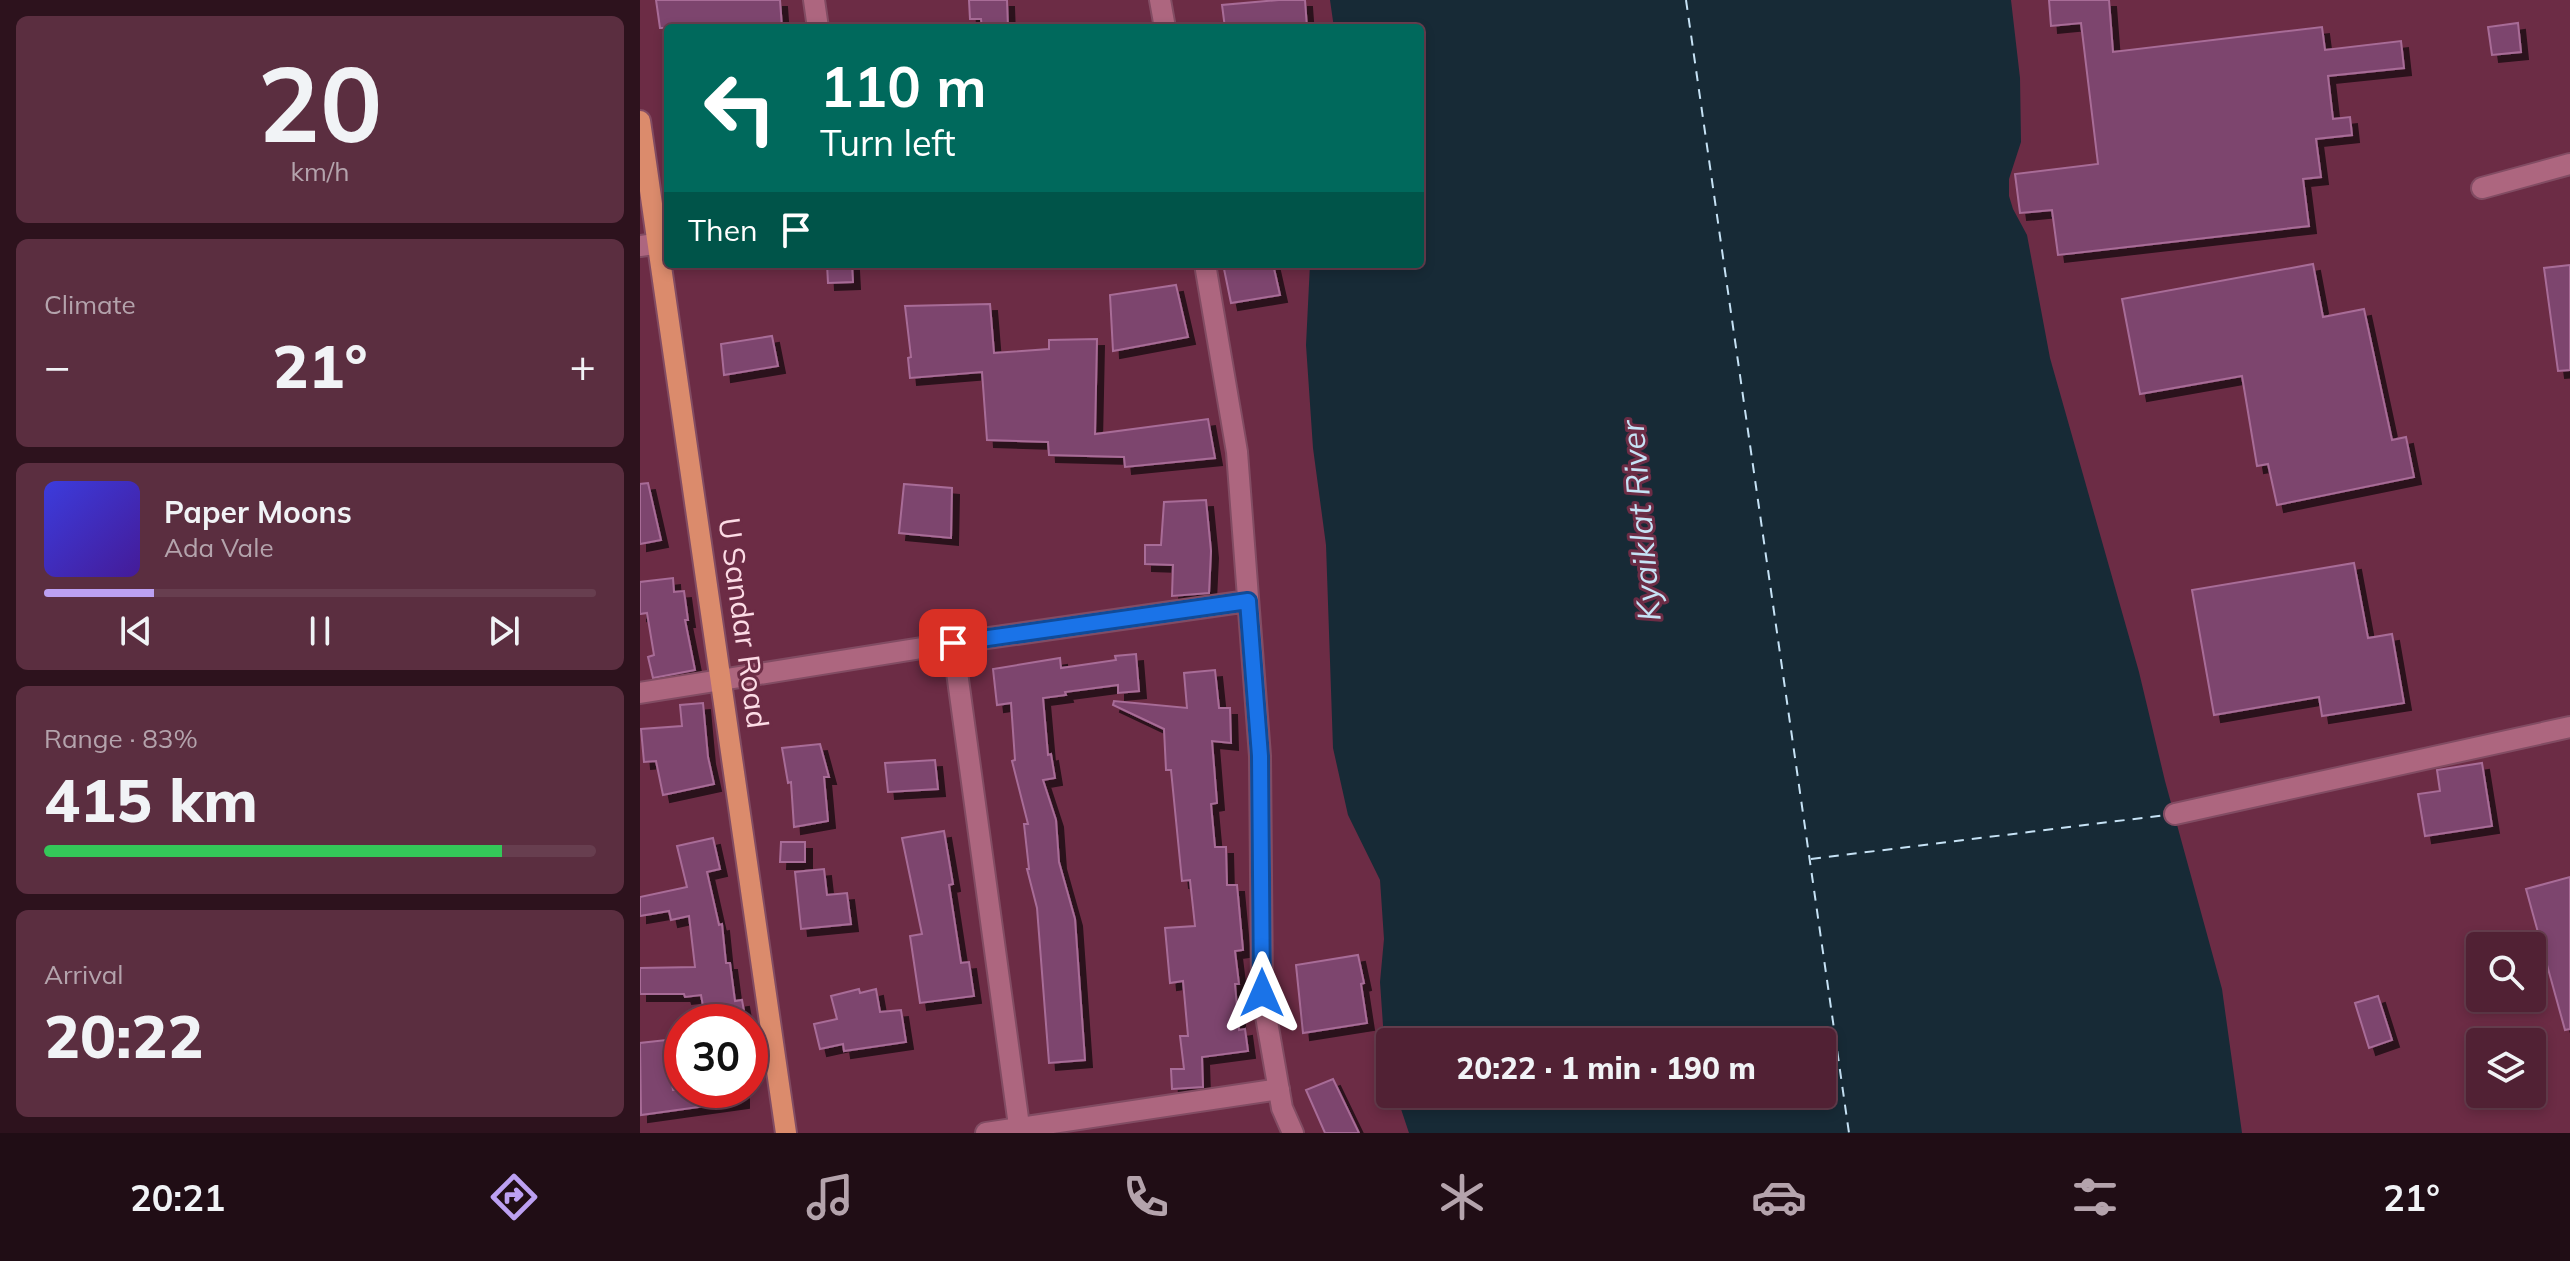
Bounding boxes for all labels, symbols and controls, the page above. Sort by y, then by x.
text: 20 [258,37,382,168]
text: 110 m [820,51,987,121]
icon: left [688,56,792,160]
text: Turn left [820,120,956,165]
text: km/h [291,155,349,188]
icon: arrive [774,208,818,252]
text: Then [688,211,758,249]
text: Climate [44,288,136,321]
text: 21° [272,328,368,403]
text: − [44,338,70,393]
text: + [570,338,596,393]
water label: Kyaiklat River [1611,418,1669,623]
text: Paper Moons [164,493,352,531]
street label: U Sandar Road [710,515,778,731]
text: Ada Vale [164,531,274,564]
icon: previous [114,609,158,653]
icon: pause [298,609,342,653]
icon: next [482,609,526,653]
pin [919,609,987,677]
icon: arrive [931,621,975,665]
text: Range · 83% [44,722,198,755]
text: 415 km [44,762,258,837]
map controls [2466,932,2546,1108]
button: search [2466,932,2546,1012]
position arrow [1220,951,1304,1035]
text: Arrival [44,958,124,991]
text: 20:22 [44,998,204,1073]
speed limit sign: 30 [664,1004,768,1108]
button: layers [2466,1028,2546,1108]
text: 20:22 · 1 min · 190 m [1456,1049,1756,1087]
icon: directions [486,1169,542,1225]
icon: music [802,1169,858,1225]
icon: phone [1118,1169,1174,1225]
icon: climate [1434,1169,1490,1225]
icon: car [1751,1169,1807,1225]
icon: filters [2067,1169,2123,1225]
text: 20:21 [130,1175,225,1220]
text: 21° [2383,1175,2440,1220]

